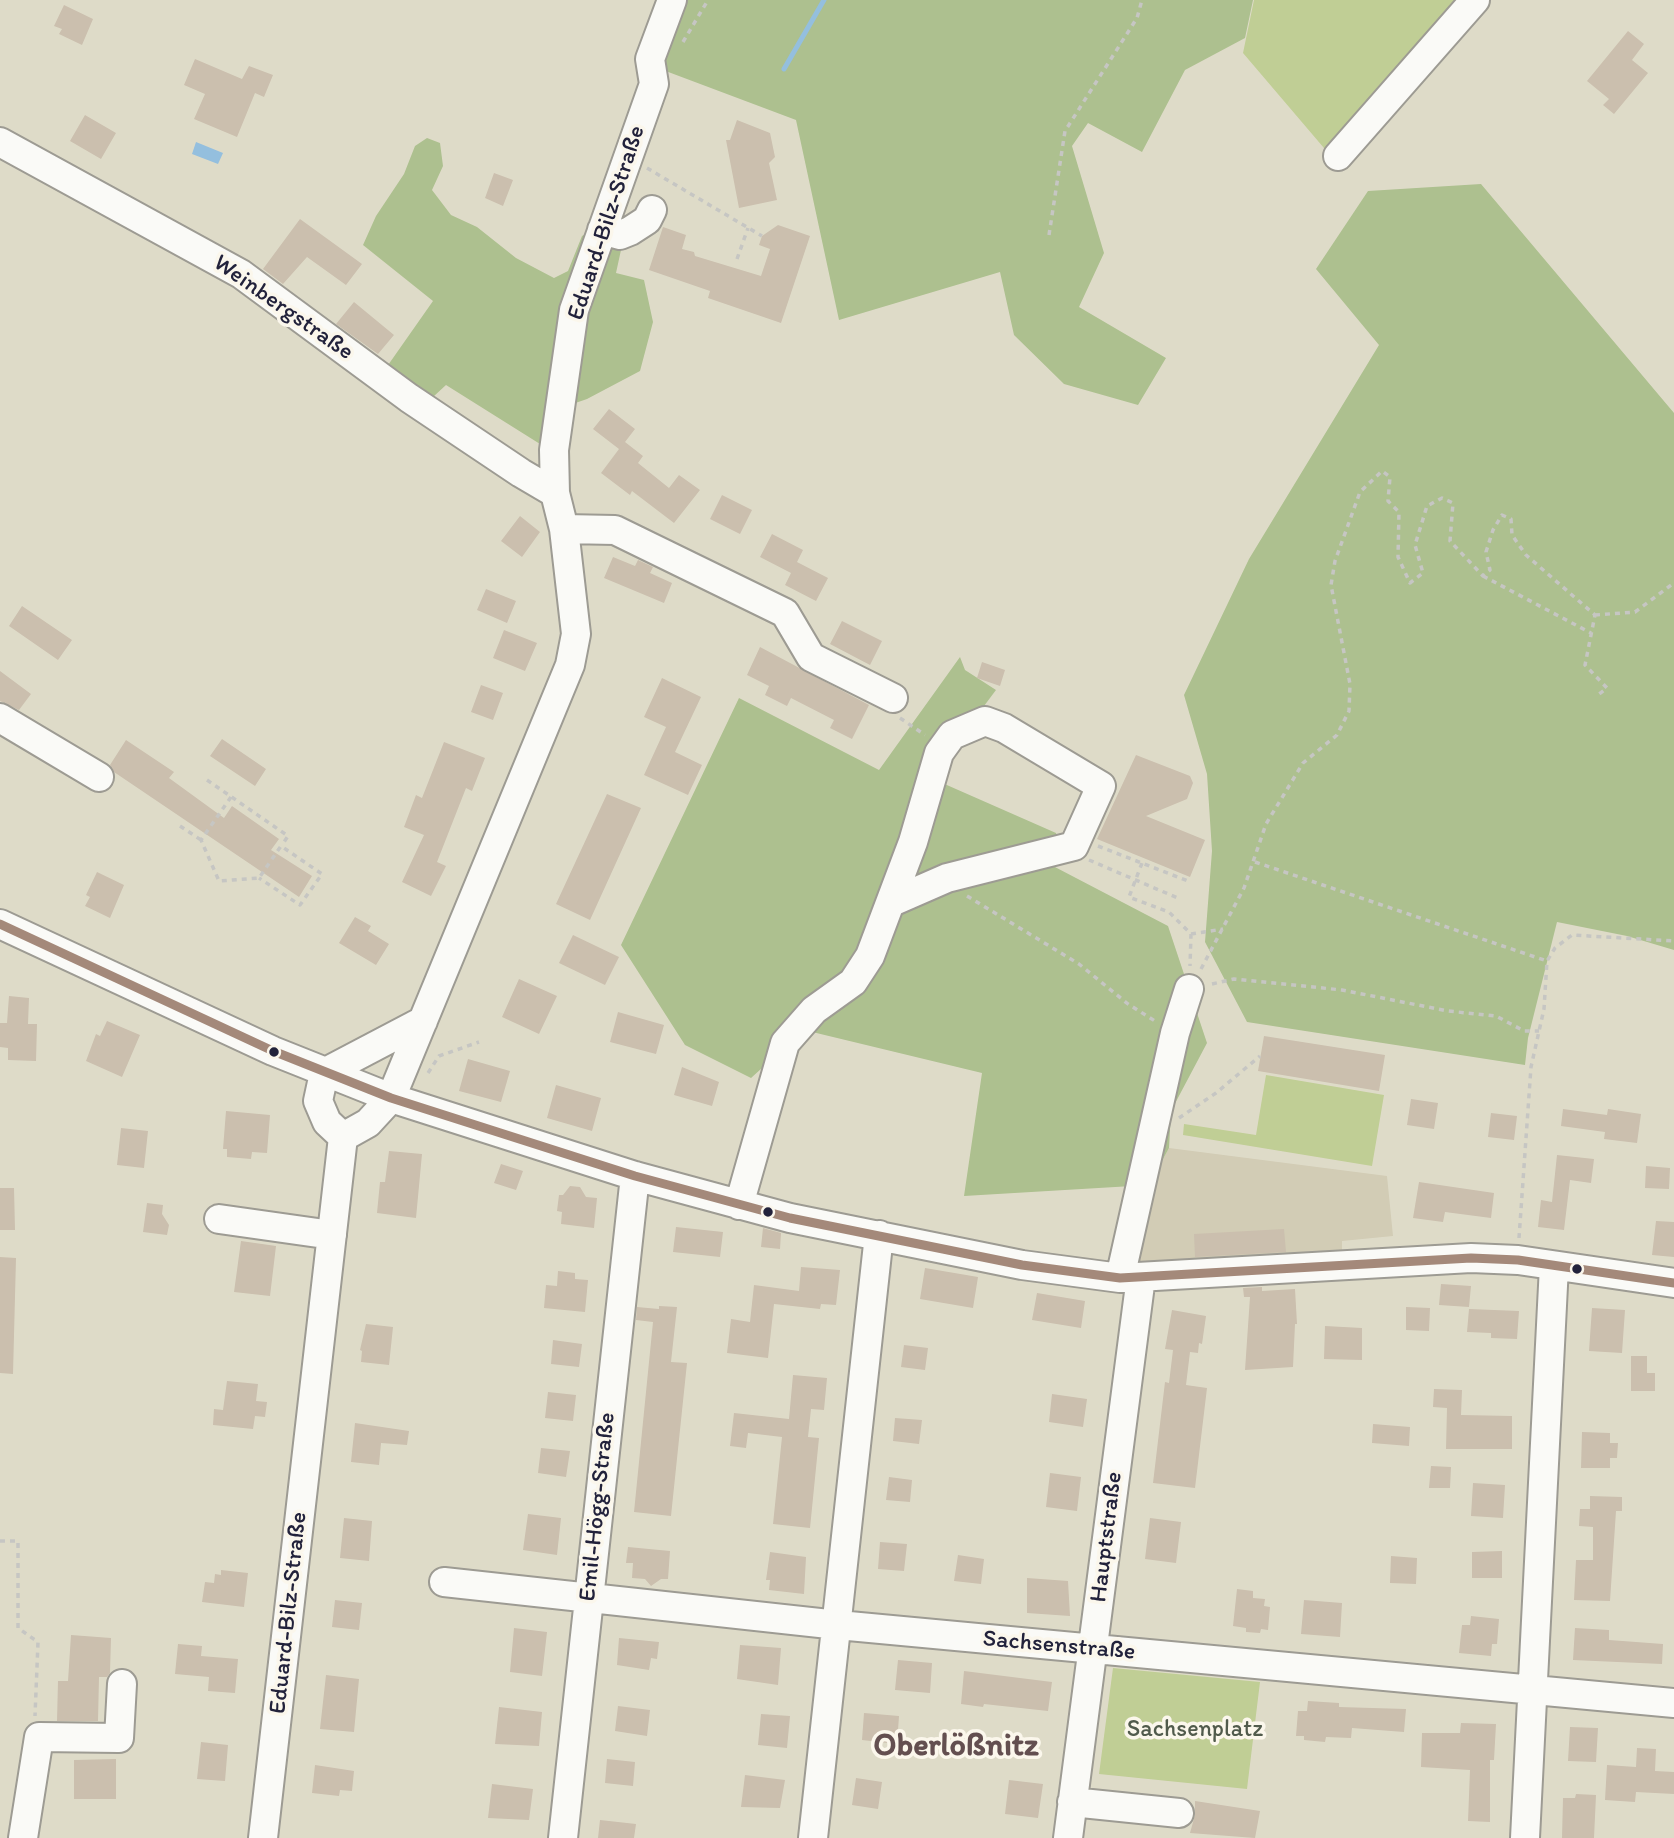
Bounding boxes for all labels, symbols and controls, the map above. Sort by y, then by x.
street label: Eduard-Bilz-Straße [562,122,652,324]
street label: Weinbergstraße [207,249,359,367]
unlabelled marker [267,1045,281,1059]
unlabelled marker [761,1205,775,1219]
unlabelled marker [1570,1262,1584,1276]
street label: Emil-Högg-Straße [574,1411,622,1603]
street label: Hauptstraße [1085,1470,1129,1604]
street label: Eduard-Bilz-Straße [264,1511,314,1715]
street label: Sachsenstraße [981,1625,1137,1667]
park label: Sachsenplatz [1127,1716,1263,1744]
district label: Oberlößnitz [873,1728,1039,1766]

